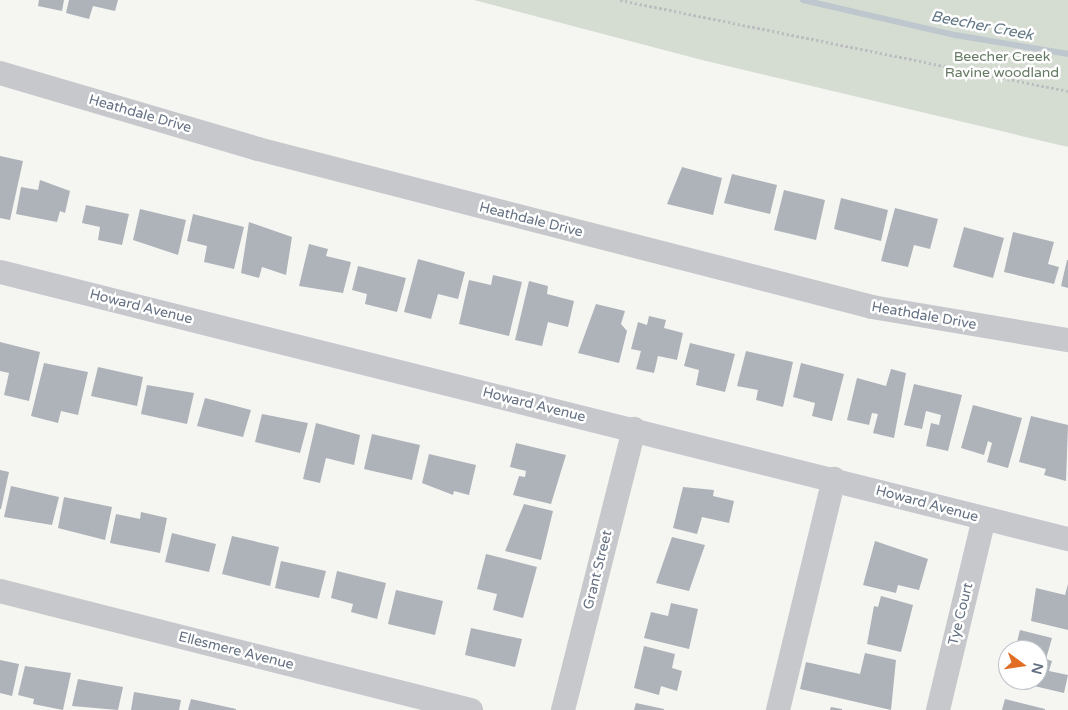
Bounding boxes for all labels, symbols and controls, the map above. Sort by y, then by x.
water label: Beecher Creek [929,7,1035,45]
park label: Beecher Creek Ravine woodland [945,49,1059,82]
street label: Heathdale Drive [87,91,193,137]
street label: Heathdale Drive [477,199,585,241]
street label: Howard Avenue [88,286,194,328]
street label: Heathdale Drive [870,299,978,333]
street label: Howard Avenue [481,384,587,426]
street label: Howard Avenue [874,482,980,526]
street label: Grant Street [580,529,616,611]
street label: Tye Court [945,581,977,647]
street label: Ellesmere Avenue [177,629,295,673]
north arrow [998,640,1048,690]
text: N [1027,661,1047,676]

